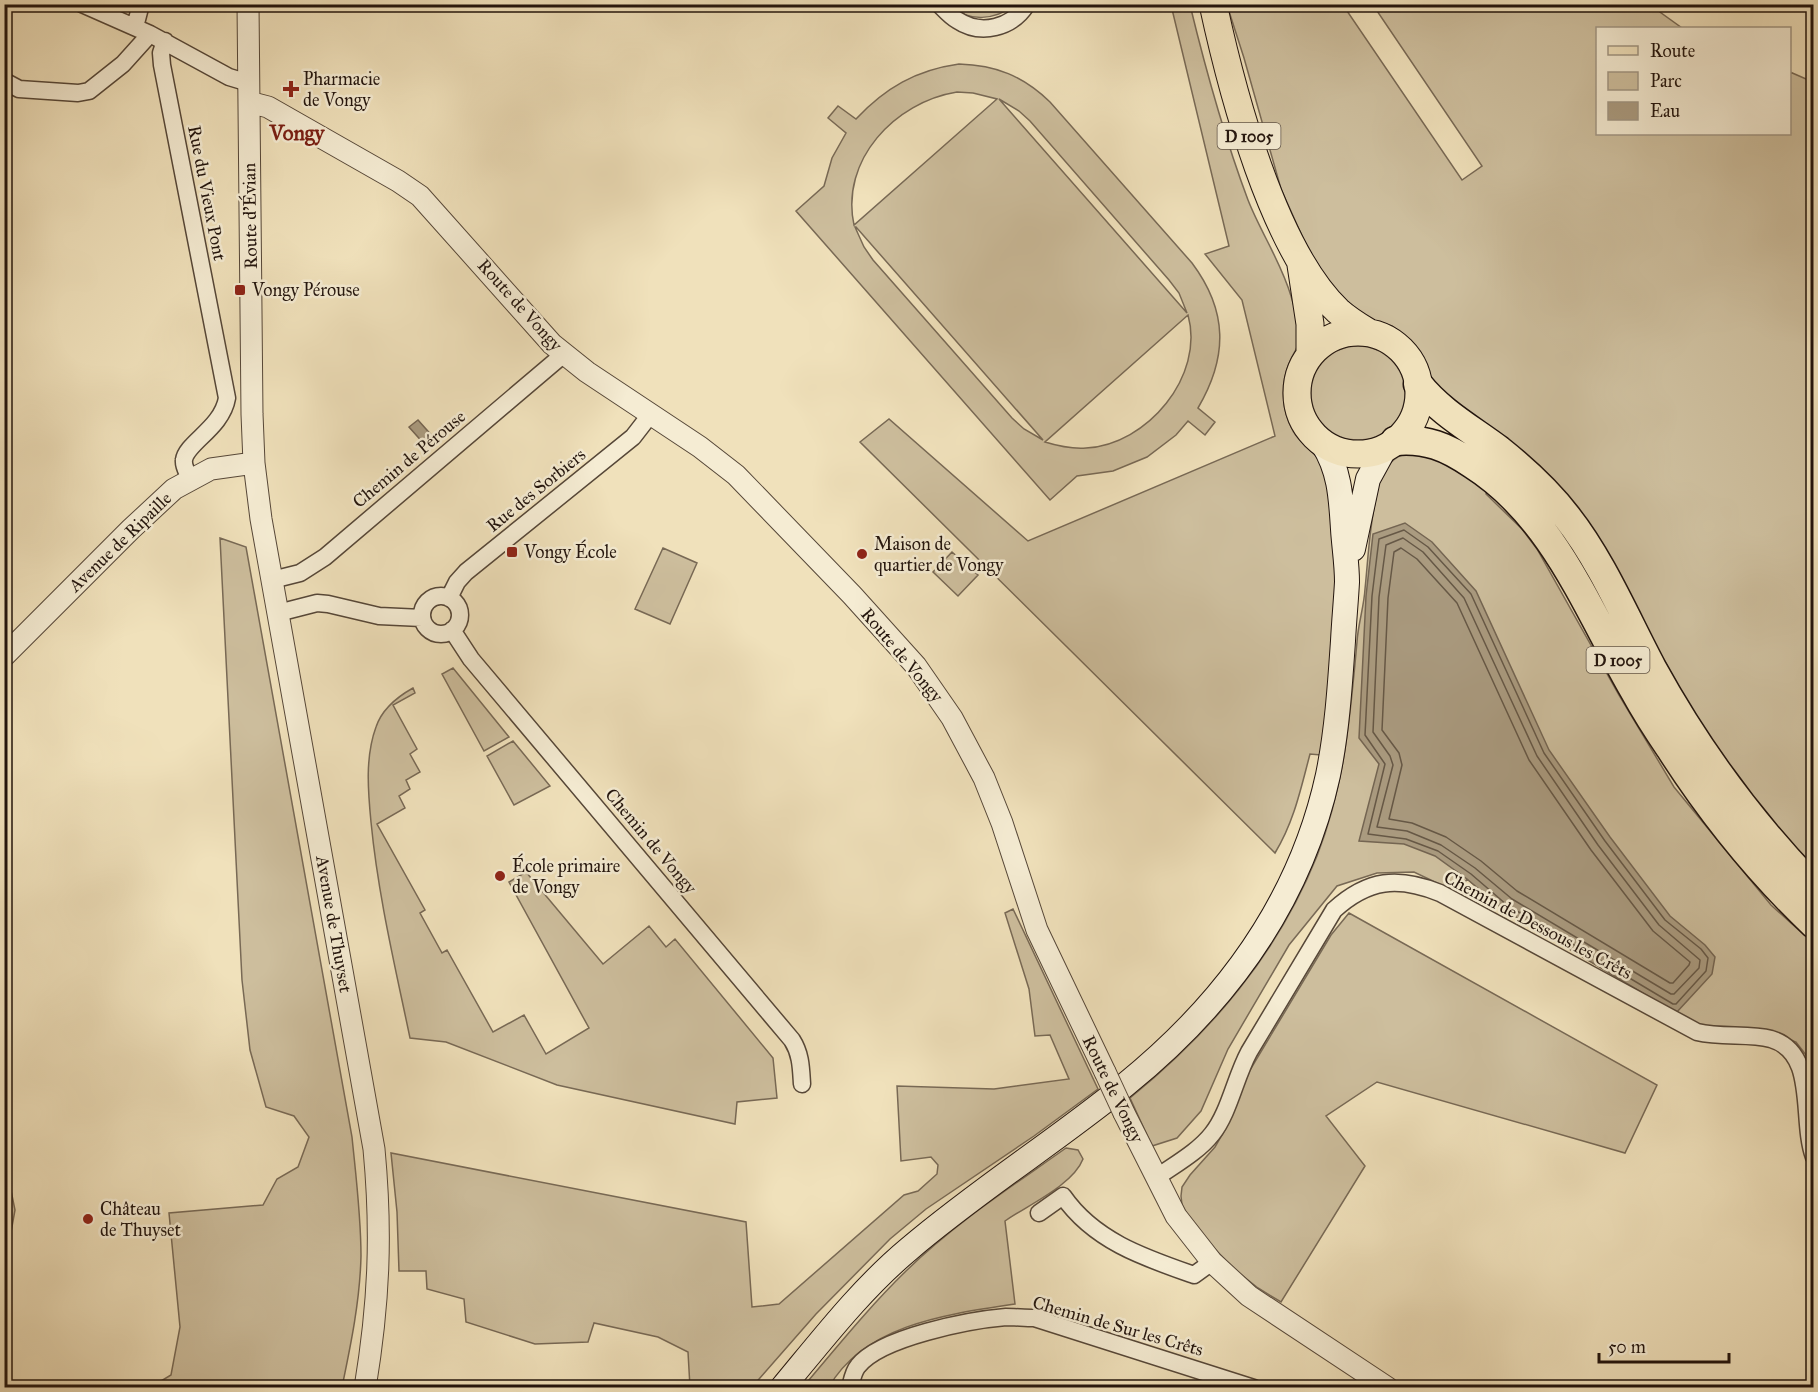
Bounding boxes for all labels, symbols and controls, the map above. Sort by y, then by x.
legend [1596,27,1791,135]
text: Route [1650,40,1695,62]
place label: Pharmacie de Vongy [303,68,380,112]
text: Parc [1650,70,1682,92]
marker: Pharmacie de Vongy [284,82,298,96]
text: Eau [1650,100,1680,122]
district label: Vongy [269,120,326,146]
street label: Rue du Vieux Pont [183,123,231,263]
road number: D 1005 [1218,123,1280,149]
street label: Route d'Évian [236,163,262,269]
street label: Route de Vongy [472,254,568,357]
place label: Vongy Pérouse [251,279,360,302]
marker: Vongy Pérouse [233,283,247,297]
street label: Chemin de Pérouse [348,405,470,513]
street label: Rue des Sorbiers [482,443,590,537]
street label: Avenue de Ripaille [63,487,176,597]
place label: Maison de quartier de Vongy [874,533,1004,577]
place label: Vongy École [523,539,617,564]
marker: Vongy École [505,545,519,559]
marker: Maison de quartier de Vongy [855,547,869,561]
street label: Route de Vongy [855,603,948,708]
road number: D 1005 [1586,647,1650,673]
street label: Chemin de Vongy [600,784,702,899]
street label: Avenue de Thuyset [311,853,357,995]
place label: École primaire de Vongy [512,853,620,899]
street label: Chemin de Dessous les Crêts [1440,866,1636,984]
marker: École primaire de Vongy [493,869,507,883]
street label: Route de Vongy [1077,1032,1149,1147]
place label: Château de Thuyset [100,1198,182,1241]
marker: Château de Thuyset [81,1212,95,1226]
street label: Chemin de Sur les Crêts [1030,1291,1206,1361]
scale bar [1599,1326,1730,1364]
text: 50 m [1608,1336,1646,1358]

